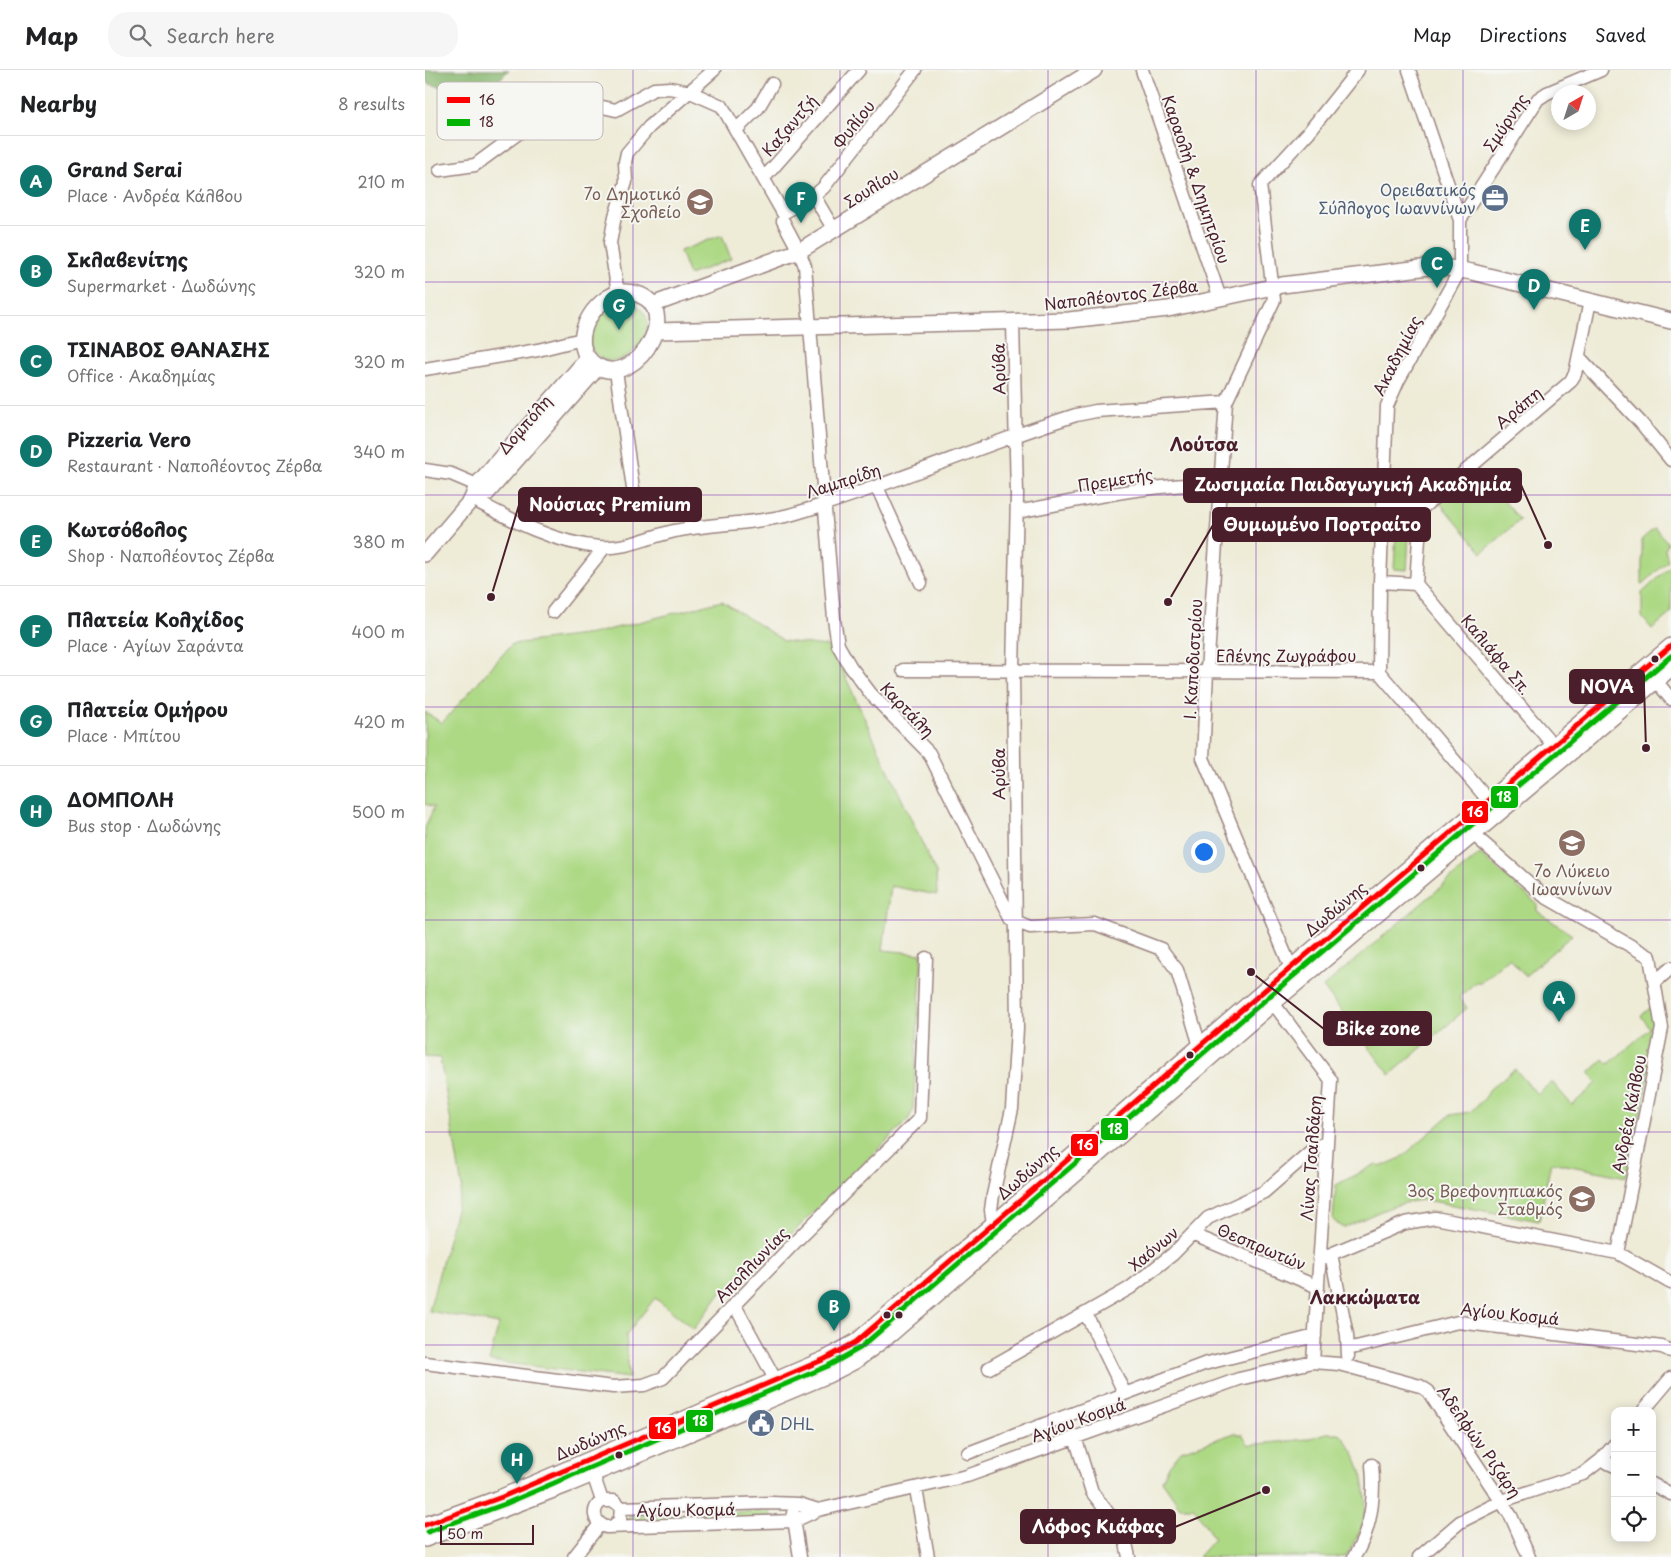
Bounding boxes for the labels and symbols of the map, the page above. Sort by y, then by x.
legend [437,82,603,140]
north arrow [1551,85,1596,130]
street label: Σμύρνης [1477,88,1533,156]
text: 16 [479,89,495,110]
street label: Καζαντζή [755,89,823,161]
street label: Καραολή & Δημητρίου [1157,91,1237,267]
street label: Φυλίου [826,94,880,154]
text: 18 [479,111,494,132]
street label: Σουλίου [839,161,903,213]
place label: Ορειβατικός Σύλλογος Ιωαννίνων [1319,177,1476,219]
place label: 7ο Δημοτικό Σχολείο [584,181,681,223]
pin: F [785,182,817,223]
office icon: Ορειβατικός Σύλλογος Ιωαννίνων [1480,183,1510,213]
school or university icon: 7ο Δημοτικό Σχολείο [685,187,715,217]
pin: E [1569,209,1601,250]
pin: C [1421,247,1453,288]
pin: D [1518,269,1550,310]
street label: Ναπολέοντος Ζέρβα [1043,273,1200,315]
pin: G [603,289,635,330]
street label: Ακαδημίας [1366,311,1426,399]
street label: Αρύβα [986,342,1010,395]
street label: Αράπη [1489,380,1547,434]
street label: Δομπόλη [491,389,557,459]
district label: Λούτσα [1170,430,1238,457]
street label: Λαμπρίδη [803,457,883,503]
street label: Πρεμετής [1075,461,1155,497]
callout: Ζωσιμαία Παιδαγωγική Ακαδημία [1184,469,1521,502]
text: Ζωσιμαία Παιδαγωγική Ακαδημία [1194,470,1512,497]
callout: Νούσιας Premium [519,488,701,521]
text: Νούσιας Premium [529,490,691,517]
callout: Θυμωμένο Πορτραίτο [1213,508,1430,541]
text: Θυμωμένο Πορτραίτο [1223,510,1421,537]
street label: Ι. Καποδιστρίου [1177,598,1207,720]
street label: Καλιάφα Σπ. [1456,609,1538,699]
street label: Ελένης Ζωγράφου [1216,643,1356,667]
unlabelled marker [1650,654,1660,664]
callout: NOVA [1570,670,1644,703]
text: NOVA [1580,672,1634,699]
street label: Καρτάλη [875,676,941,742]
street label: Αρύβα [986,748,1010,800]
line badge: 18 [1490,785,1519,809]
text: 18 [1496,786,1512,807]
line badge: 16 [1461,800,1489,824]
text: 16 [1467,801,1483,822]
school or university icon: 7ο Λύκειο Ιωαννίνων [1557,828,1587,858]
your location [1191,839,1217,865]
place label: 7ο Λύκειο Ιωαννίνων [1531,858,1613,900]
unlabelled marker [1416,863,1426,873]
street label: Δωδώνης [1299,875,1371,941]
pin: A [1543,981,1575,1022]
callout: Bike zone [1324,1012,1431,1045]
text: Bike zone [1335,1014,1421,1041]
unlabelled marker [1185,1050,1195,1060]
street label: Ανδρέα Κάλβου [1605,1053,1651,1175]
street label: Λίνας Τσαλδάρη [1294,1094,1326,1222]
line badge: 18 [1100,1117,1129,1141]
text: 18 [1107,1118,1123,1139]
line badge: 16 [1070,1133,1099,1157]
text: 16 [1077,1134,1093,1155]
street label: Δωδώνης [991,1137,1063,1205]
place label: 3ος Βρεφονηπιακός Σταθμός [1407,1178,1563,1220]
school or university icon: 3ος Βρεφονηπιακός Σταθμός [1567,1184,1597,1214]
street label: Θεσπρωτών [1214,1217,1310,1275]
street label: Χαόνων [1123,1220,1183,1276]
street label: Απολλωνίας [709,1221,793,1307]
district label: Λακκώματα [1310,1283,1420,1310]
pin: B [818,1290,850,1331]
street label: Αγίου Κοσμά [1459,1296,1561,1330]
unlabelled marker [882,1310,892,1320]
unlabelled marker [894,1310,904,1320]
street label: Αδελφών Ριζάρη [1432,1380,1528,1502]
street label: Αγίου Κοσμά [1027,1391,1129,1447]
public building icon: DHL [746,1408,776,1438]
line badge: 18 [685,1409,714,1433]
text: 18 [692,1410,708,1431]
place label: DHL [780,1411,814,1435]
street label: Δωδώνης [551,1414,629,1466]
line badge: 16 [648,1416,677,1440]
text: 16 [655,1417,671,1438]
pin: H [501,1443,533,1484]
unlabelled marker [614,1450,624,1460]
street label: Αγίου Κοσμά [636,1496,736,1522]
callout: Λόφος Κιάφας [1021,1510,1175,1543]
text: Λόφος Κιάφας [1032,1512,1165,1539]
scale bar [440,1522,534,1545]

